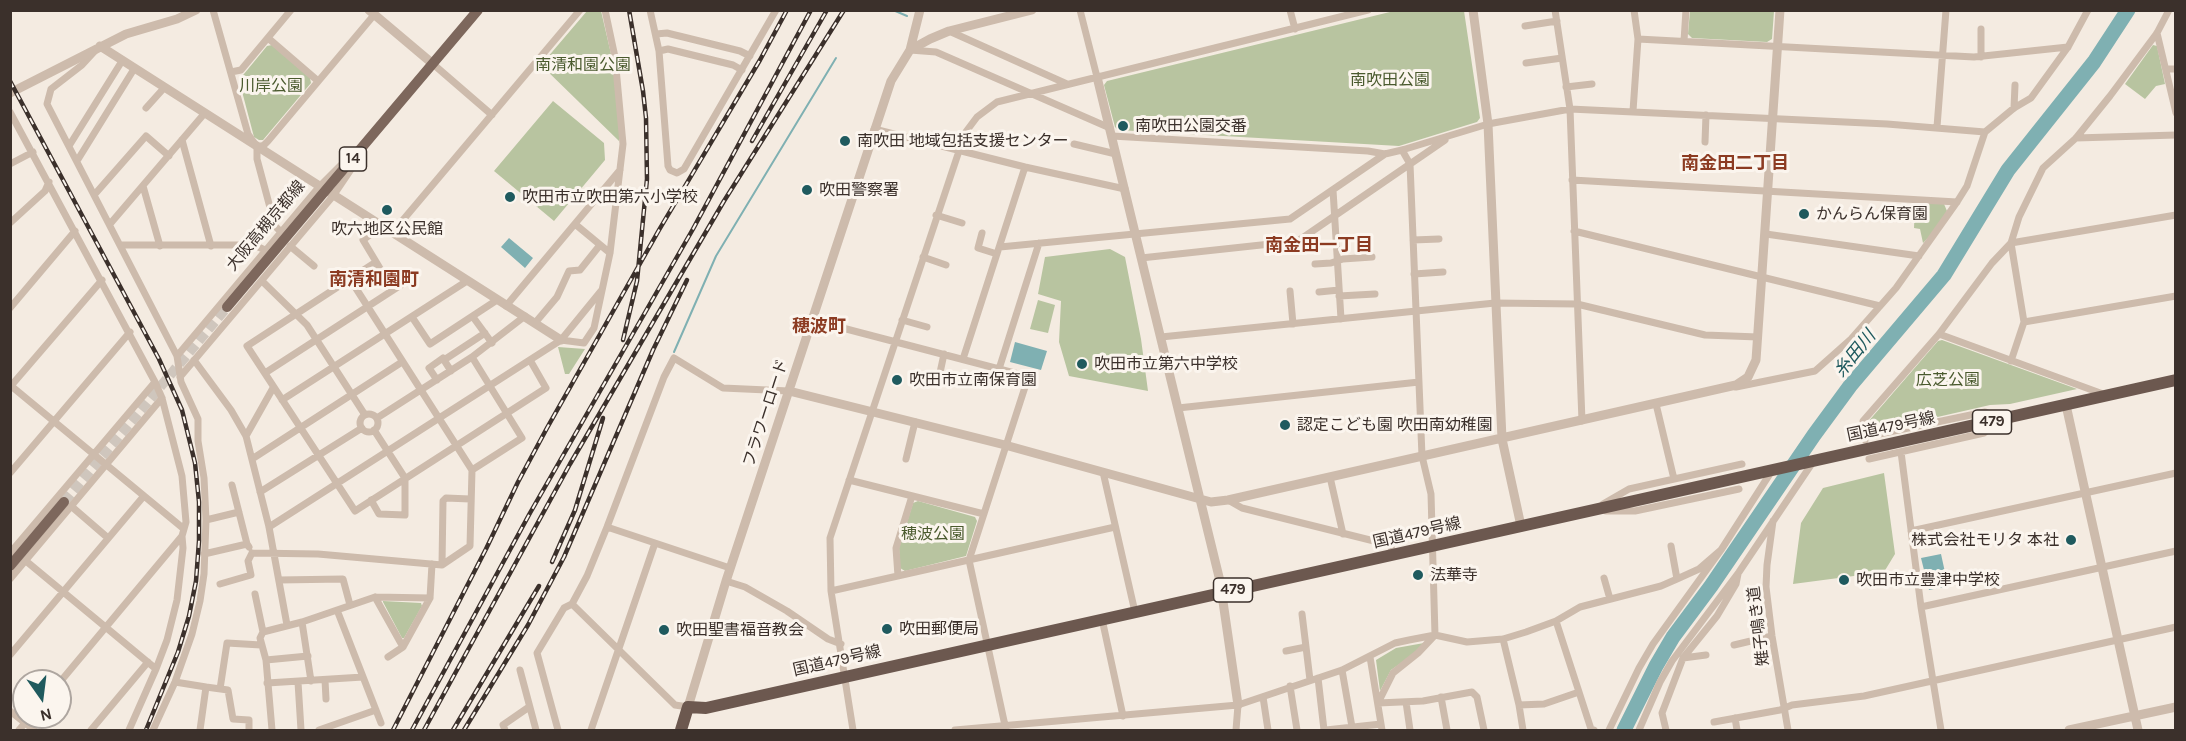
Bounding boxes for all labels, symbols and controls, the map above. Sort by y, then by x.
park label: 南清和園公園 [535,55,631,75]
park label: 南吹田公園 [1350,70,1430,90]
park label: 川岸公園 [239,76,303,96]
place label: 南吹田公園交番 [1135,116,1247,136]
marker: 南吹田公園交番 [1116,119,1130,133]
place label: 南吹田 地域包括支援センター [857,131,1069,151]
marker: 南吹田 地域包括支援センター [838,134,852,148]
road number: 14 [340,147,366,171]
district label: 南金田二丁目 [1681,153,1789,175]
street label: 大阪高槻京都線 [223,177,309,275]
place label: 吹田警察署 [819,180,899,200]
marker: 吹田警察署 [800,183,814,197]
place label: 吹田市立吹田第六小学校 [522,187,698,207]
marker: 吹田市立吹田第六小学校 [503,190,517,204]
marker: 吹六地区公民館 [380,203,394,217]
place label: かんらん保育園 [1816,204,1928,224]
marker: かんらん保育園 [1797,207,1811,221]
place label: 吹六地区公民館 [331,219,443,239]
district label: 南金田一丁目 [1265,235,1373,257]
district label: 南清和園町 [329,269,419,291]
district label: 穂波町 [792,316,846,338]
water label: 糸田川 [1830,326,1880,382]
place label: 吹田市立第六中学校 [1094,354,1238,374]
street label: フラワーロード [740,357,792,469]
marker: 吹田市立第六中学校 [1075,357,1089,371]
place label: 吹田市立南保育園 [909,370,1037,390]
park label: 広芝公園 [1916,370,1980,390]
marker: 吹田市立南保育園 [890,373,904,387]
street label: 国道479号線 [1845,408,1937,446]
road number: 479 [1972,410,2012,434]
place label: 認定こども園 吹田南幼稚園 [1297,415,1493,435]
marker: 認定こども園 吹田南幼稚園 [1278,418,1292,432]
street label: 国道479号線 [1371,514,1463,552]
park label: 穂波公園 [901,524,965,544]
place label: 株式会社モリタ 本社 [1911,530,2059,550]
marker: 株式会社モリタ 本社 [2064,533,2078,547]
place label: 法華寺 [1430,565,1478,585]
marker: 法華寺 [1411,568,1425,582]
place label: 吹田市立豊津中学校 [1856,570,2000,590]
marker: 吹田市立豊津中学校 [1837,573,1851,587]
road number: 479 [1214,578,1252,602]
street label: 雉子鳴き道 [1745,585,1773,667]
place label: 吹田郵便局 [899,619,979,639]
place label: 吹田聖書福音教会 [676,620,804,640]
marker: 吹田郵便局 [880,622,894,636]
marker: 吹田聖書福音教会 [657,623,671,637]
street label: 国道479号線 [791,642,883,680]
north arrow [12,669,72,729]
text: N [38,704,54,726]

